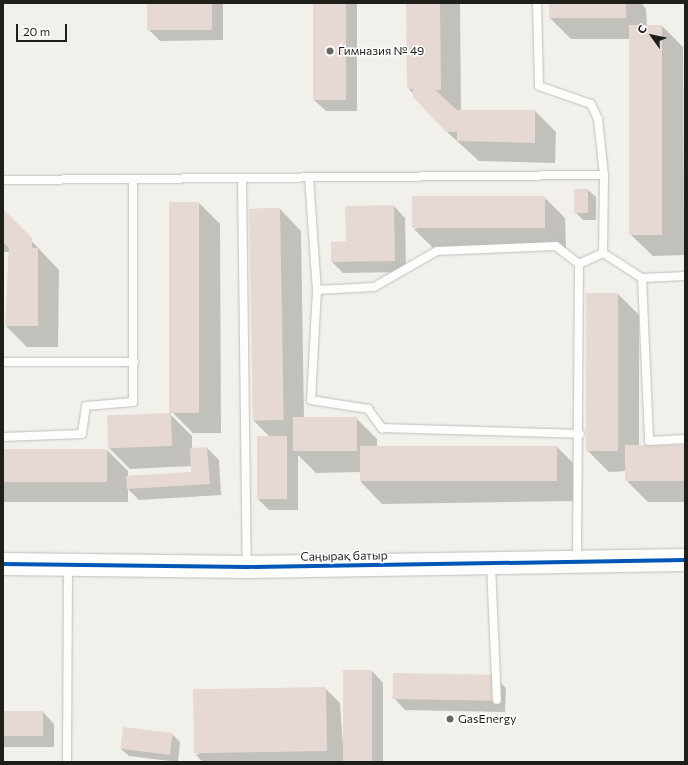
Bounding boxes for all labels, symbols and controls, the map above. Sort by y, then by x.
scale bar [18,16,69,42]
north arrow [632,16,672,56]
text: С [634,22,649,36]
text: 20 m [23,24,50,38]
place label: Гимназия № 49 [338,44,424,58]
marker: Гимназия № 49 [325,46,335,56]
street label: Саңырақ батыр [300,548,388,564]
place label: GasEnergy [458,712,516,726]
marker: GasEnergy [445,714,455,724]

